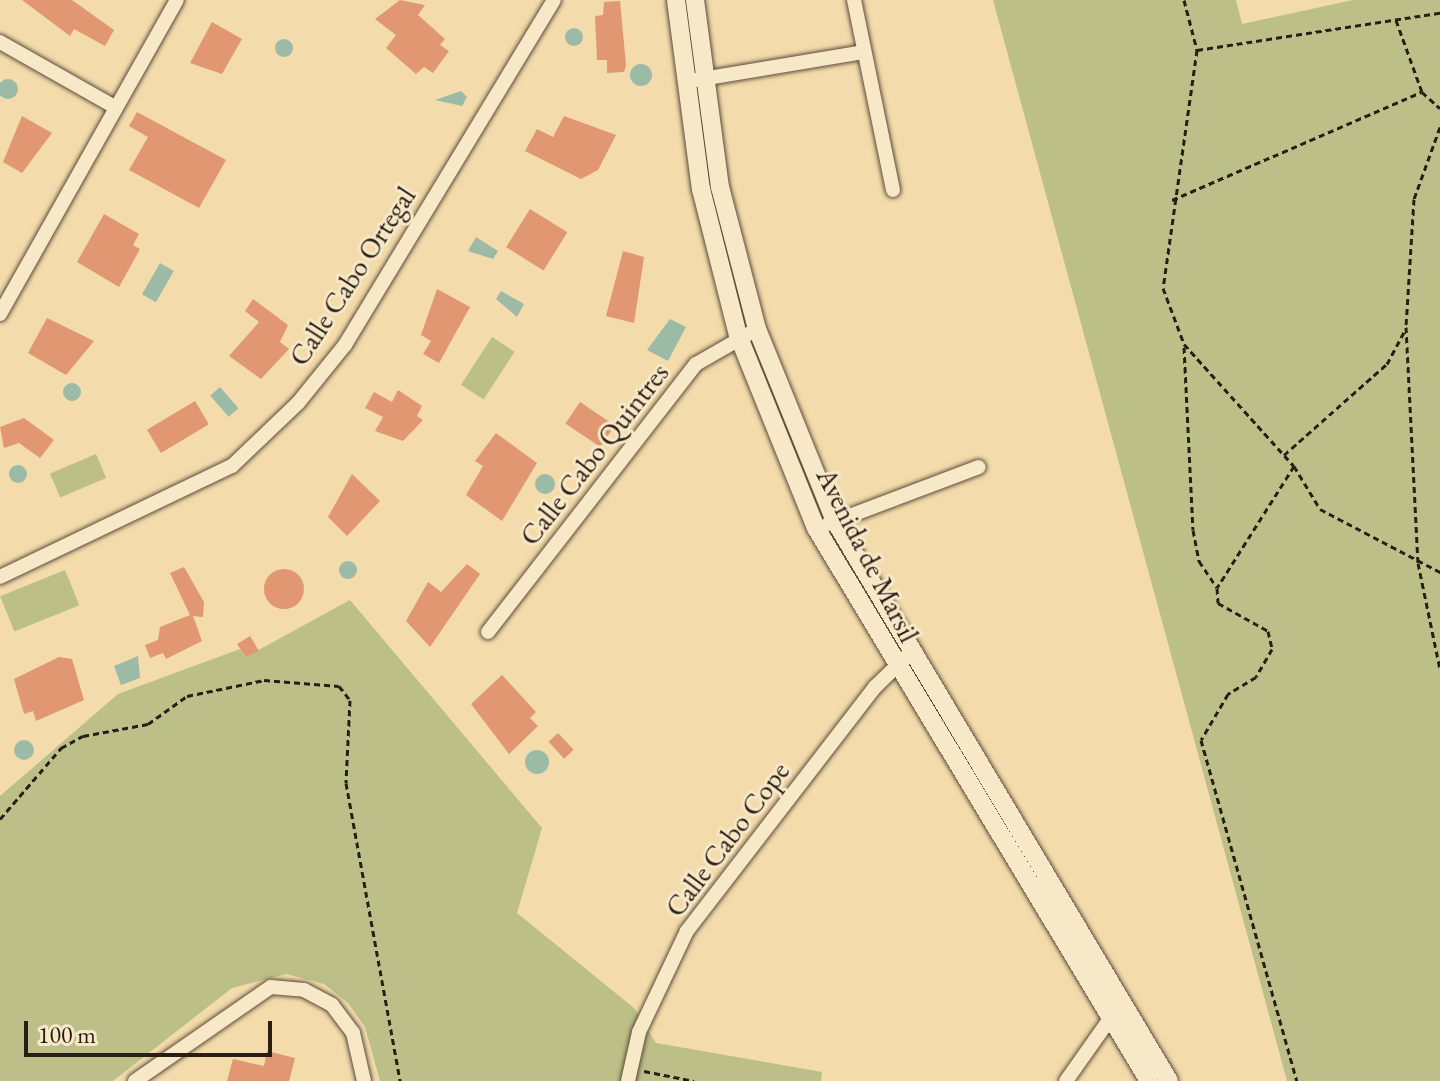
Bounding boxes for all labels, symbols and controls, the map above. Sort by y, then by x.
street label: Calle Cabo Ortegal [282,180,422,372]
street label: Calle Cabo Quintres [512,356,676,552]
street label: Avenida de Marsil [810,462,926,648]
street label: Calle Cabo Cope [658,755,796,923]
scale bar [28,1005,276,1055]
text: 100 m [38,1019,96,1050]

